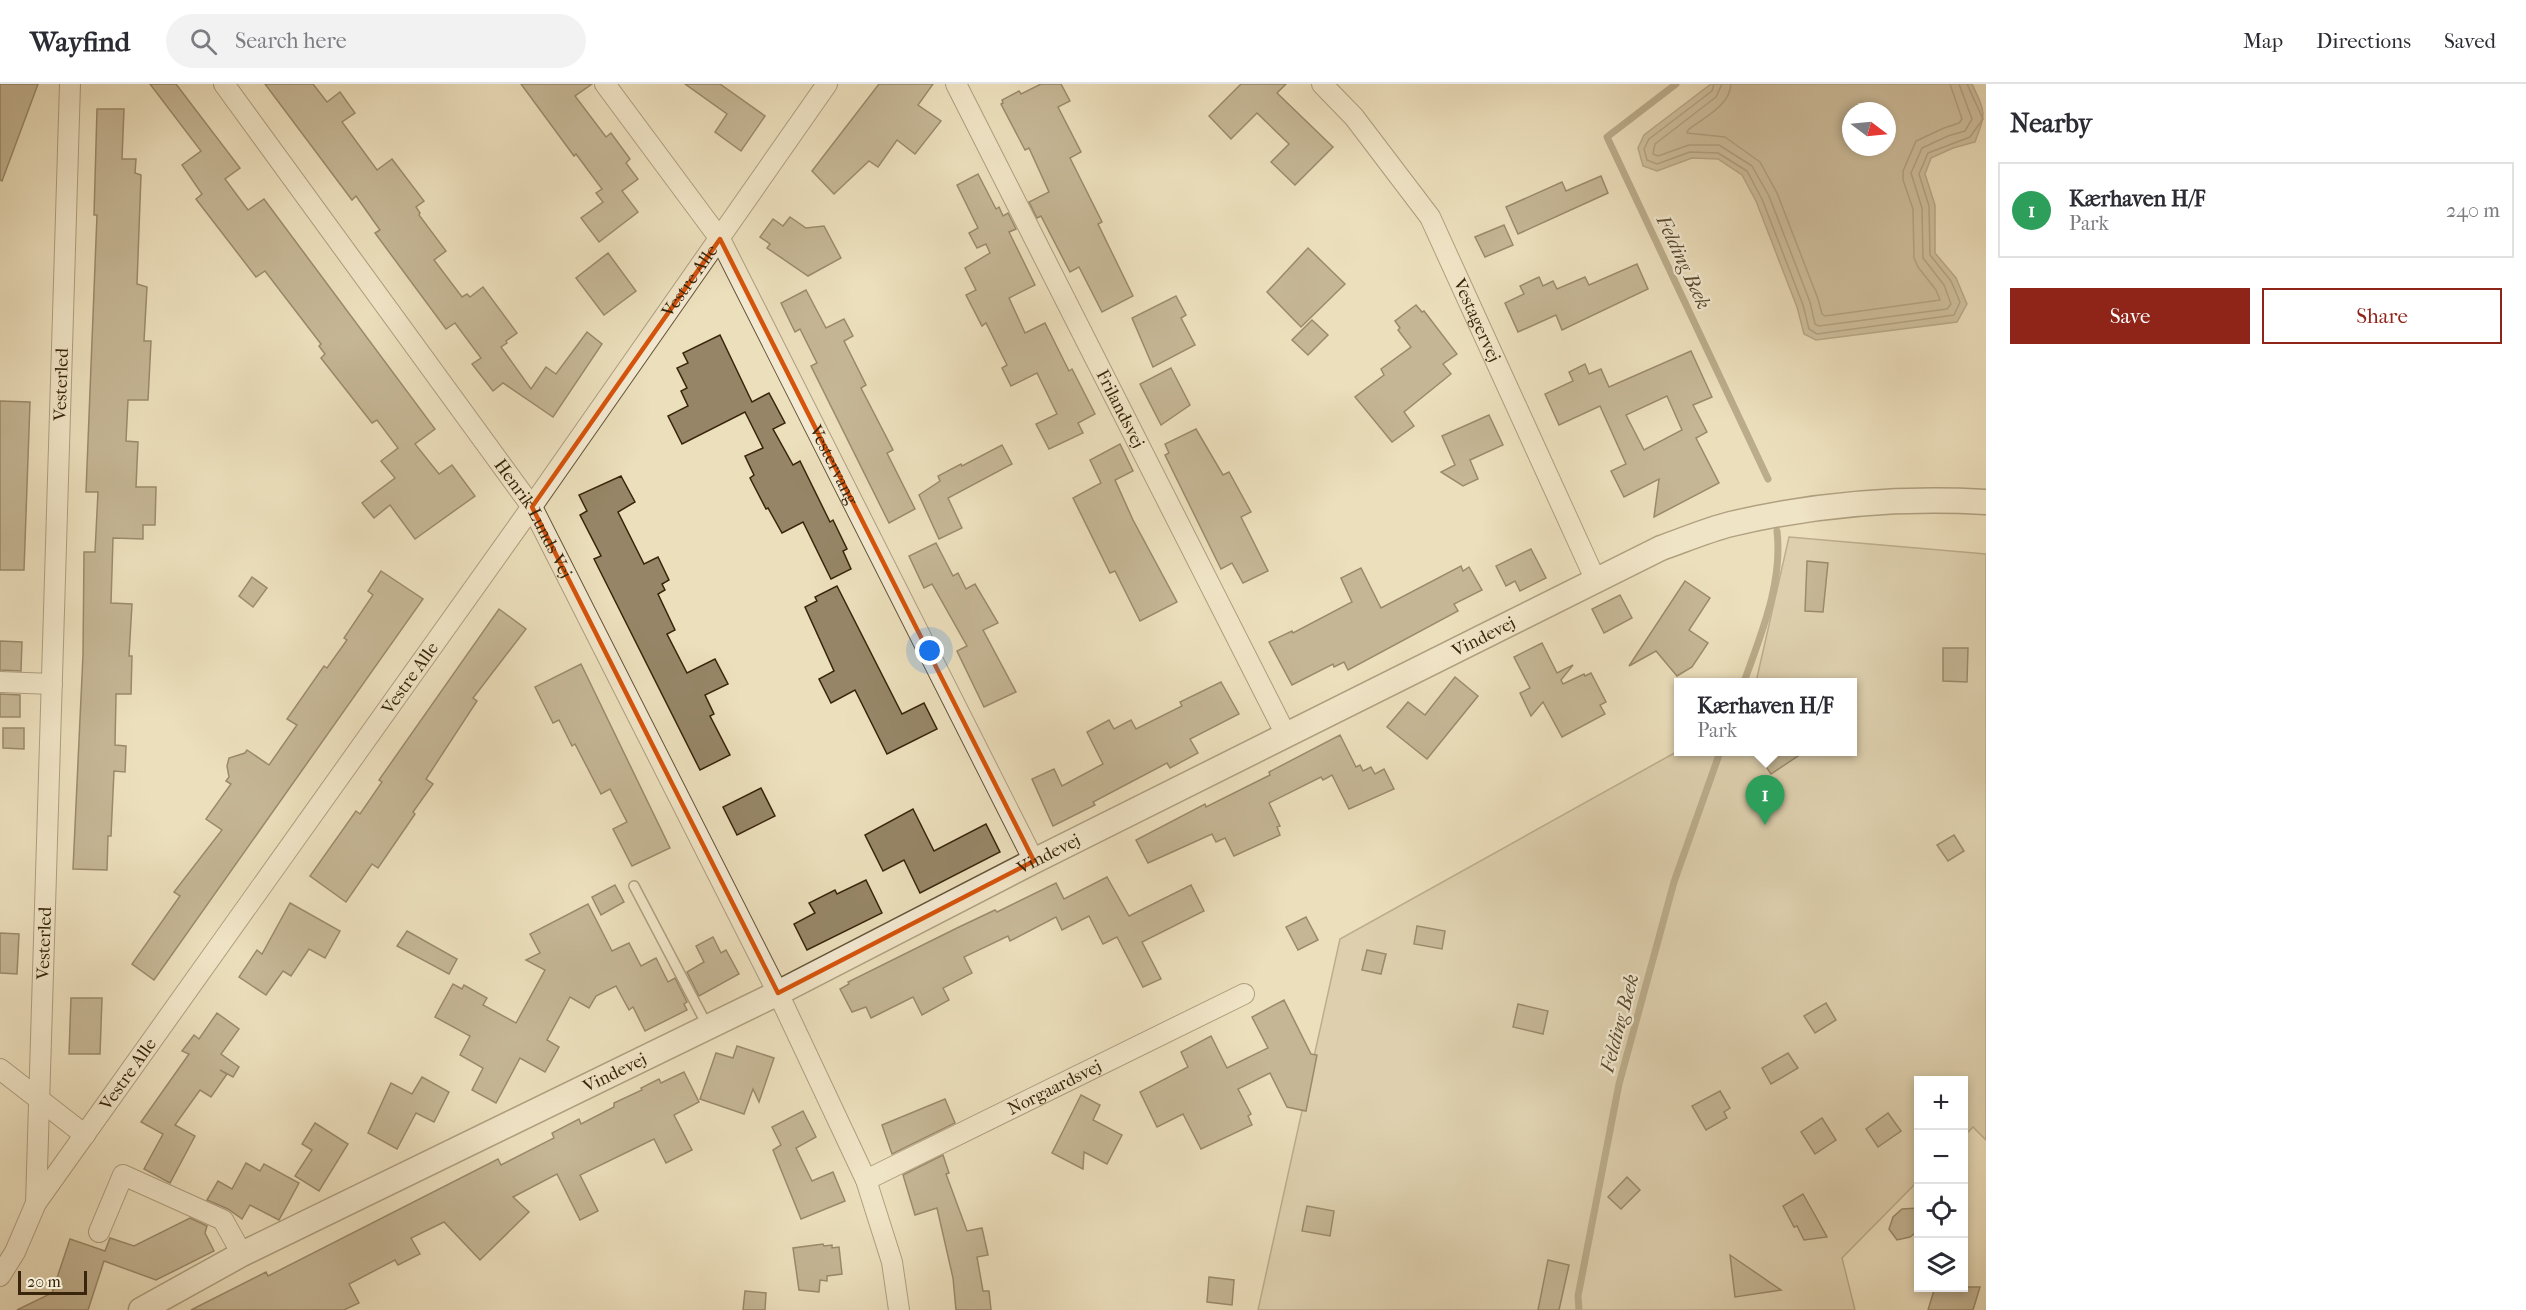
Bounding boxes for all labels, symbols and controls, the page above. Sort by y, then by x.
search box [166,14,586,68]
text: Wayfind [30,25,130,58]
icon: search [187,25,220,58]
text: Search here [235,28,347,54]
text: Map [2243,29,2283,53]
text: Directions [2316,29,2411,53]
text: Saved [2444,29,2496,53]
north arrow [1842,102,1896,156]
text: Nearby [2010,108,2092,139]
text: Kærhaven H/F [2069,186,2206,212]
text: 1 [2028,199,2035,222]
text: 240 m [2446,199,2500,222]
water label: Felding Bæk [1651,211,1715,313]
text: Park [2069,212,2109,235]
street label: Vestre Alle [657,241,723,322]
street label: Vestagervej [1448,274,1505,365]
button: Save [2010,288,2250,344]
button: Share [2262,288,2502,344]
street label: Vesterled [50,348,73,422]
street label: Frilandsvej [1092,366,1149,452]
street label: Vestervang [804,421,863,509]
street label: Henrik Lunds Vej [490,455,576,582]
street label: Vindevej [1448,612,1519,662]
your location [915,636,944,665]
street label: Vestre Alle [377,638,443,719]
popup [1674,678,1857,756]
text: Kærhaven H/F [1697,693,1834,719]
text: Park [1697,719,1737,742]
pin: 1 [1746,776,1784,825]
street label: Vindevej [1013,830,1084,879]
street label: Vesterled [33,906,56,981]
water label: Felding Bæk [1595,971,1644,1076]
street label: Vestre Alle [95,1034,161,1115]
street label: Vindevej [579,1049,650,1098]
street label: Norgaardsvej [1004,1056,1105,1120]
map controls [1914,1076,1968,1292]
button: + [1914,1076,1968,1130]
button: − [1914,1130,1968,1184]
button: locate [1914,1184,1968,1238]
button: layers [1914,1238,1968,1292]
scale bar [18,1268,87,1296]
text: 20 m [27,1272,61,1291]

